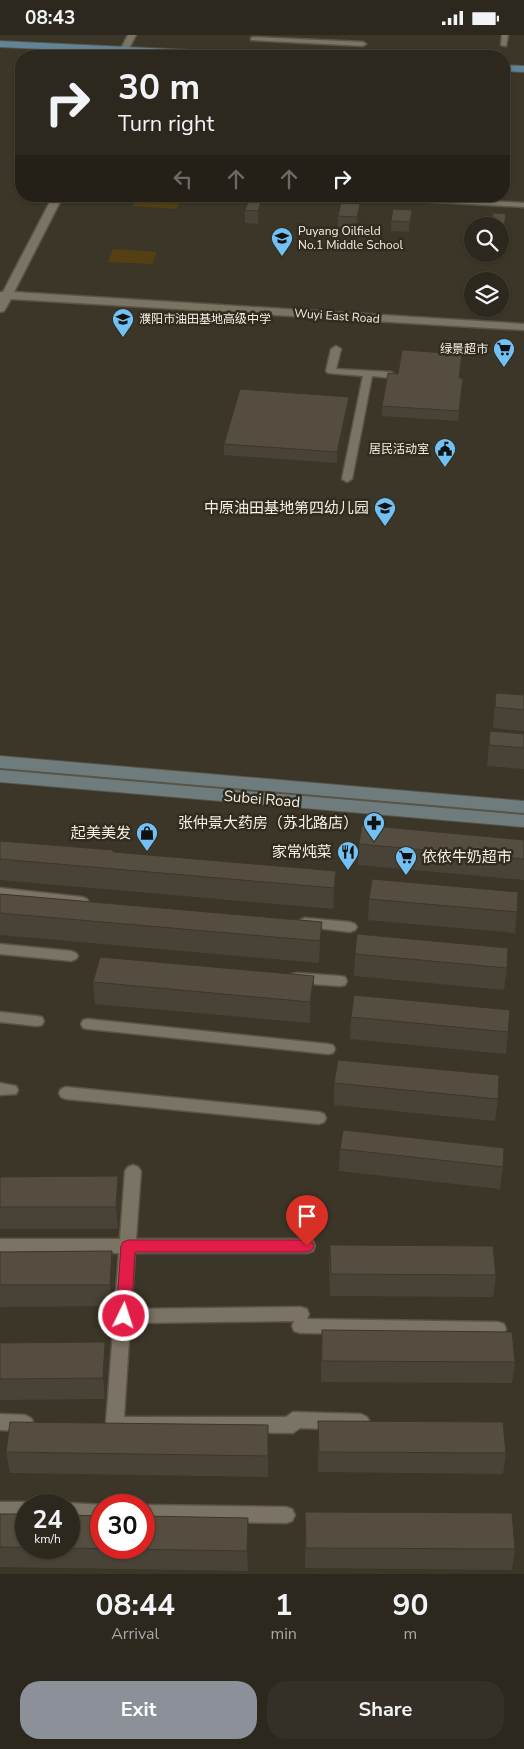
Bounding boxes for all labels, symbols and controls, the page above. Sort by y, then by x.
text: 08:43 [25,5,75,31]
text: 30 m [118,64,200,111]
icon: right [35,70,100,135]
text: Turn right [118,109,214,139]
icon: left [169,165,197,193]
icon: ahead [222,165,250,193]
icon: ahead [275,165,303,193]
icon: right [328,165,356,193]
map controls [464,217,509,317]
button: search [464,217,509,262]
place label: Puyang Oilfield No.1 Middle School [298,223,403,253]
school or university icon: Puyang Oilfield No.1 Middle School [270,226,294,257]
button: layers [464,272,509,317]
street label: Wuyi East Road [294,305,380,327]
school or university icon: 濮阳市油田基地高级中学 [111,307,135,338]
place label: 濮阳市油田基地高级中学 [139,311,271,327]
supermarket icon: 绿景超市 [492,337,516,368]
place label: 绿景超市 [440,341,488,357]
public building icon: 居民活动室 [433,437,457,468]
place label: 居民活动室 [369,441,429,457]
school or university icon: 中原油田基地第四幼儿园 [373,496,397,527]
place label: 中原油田基地第四幼儿园 [204,498,369,518]
street label: Subei Road [223,786,301,812]
pharmacy icon: 张仲景大药房（苏北路店） [362,811,386,842]
place label: 张仲景大药房（苏北路店） [178,813,358,833]
shop icon: 起美美发 [135,821,159,852]
place label: 起美美发 [70,823,131,843]
restaurant icon: 家常炖菜 [336,840,360,871]
place label: 家常炖菜 [272,842,332,862]
supermarket icon: 依依牛奶超市 [394,845,418,876]
place label: 依依牛奶超市 [422,847,512,867]
pin [286,1195,328,1246]
icon: arrive [293,1202,321,1230]
position arrow [97,1289,149,1341]
speed limit sign: 30 [90,1494,155,1559]
text: 24 [32,1503,63,1537]
text: km/h [34,1531,61,1547]
text: 08:44 [96,1585,175,1626]
text: 1 [275,1585,293,1626]
text: 90 [392,1585,428,1626]
text: Arrival [111,1623,159,1645]
text: min [270,1623,297,1645]
text: m [404,1623,417,1645]
button: Exit [20,1681,257,1739]
button: Share [267,1681,504,1739]

